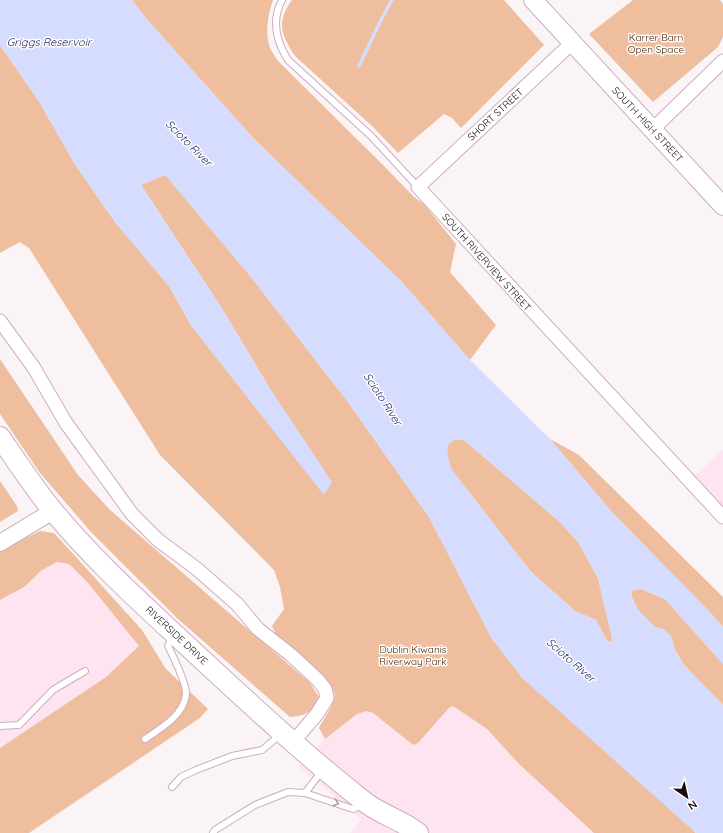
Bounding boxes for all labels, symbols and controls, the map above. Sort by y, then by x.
park label: Karrer Barn Open Space [628,31,685,56]
water label: Griggs Reservoir [7,35,93,49]
street label: SOUTH HIGH STREET [609,84,686,165]
street label: SHORT STREET [465,85,526,144]
water label: Scioto River [163,117,216,170]
street label: SOUTH RIVERVIEW STREET [439,211,534,314]
water label: Scioto River [361,370,406,430]
street label: RIVERSIDE DRIVE [143,603,211,668]
water label: Scioto River [544,635,600,686]
park label: Dublin Kiwanis Riverway Park [379,643,447,668]
north arrow [667,777,707,817]
text: N [685,797,700,813]
one-way arrow [332,799,339,807]

